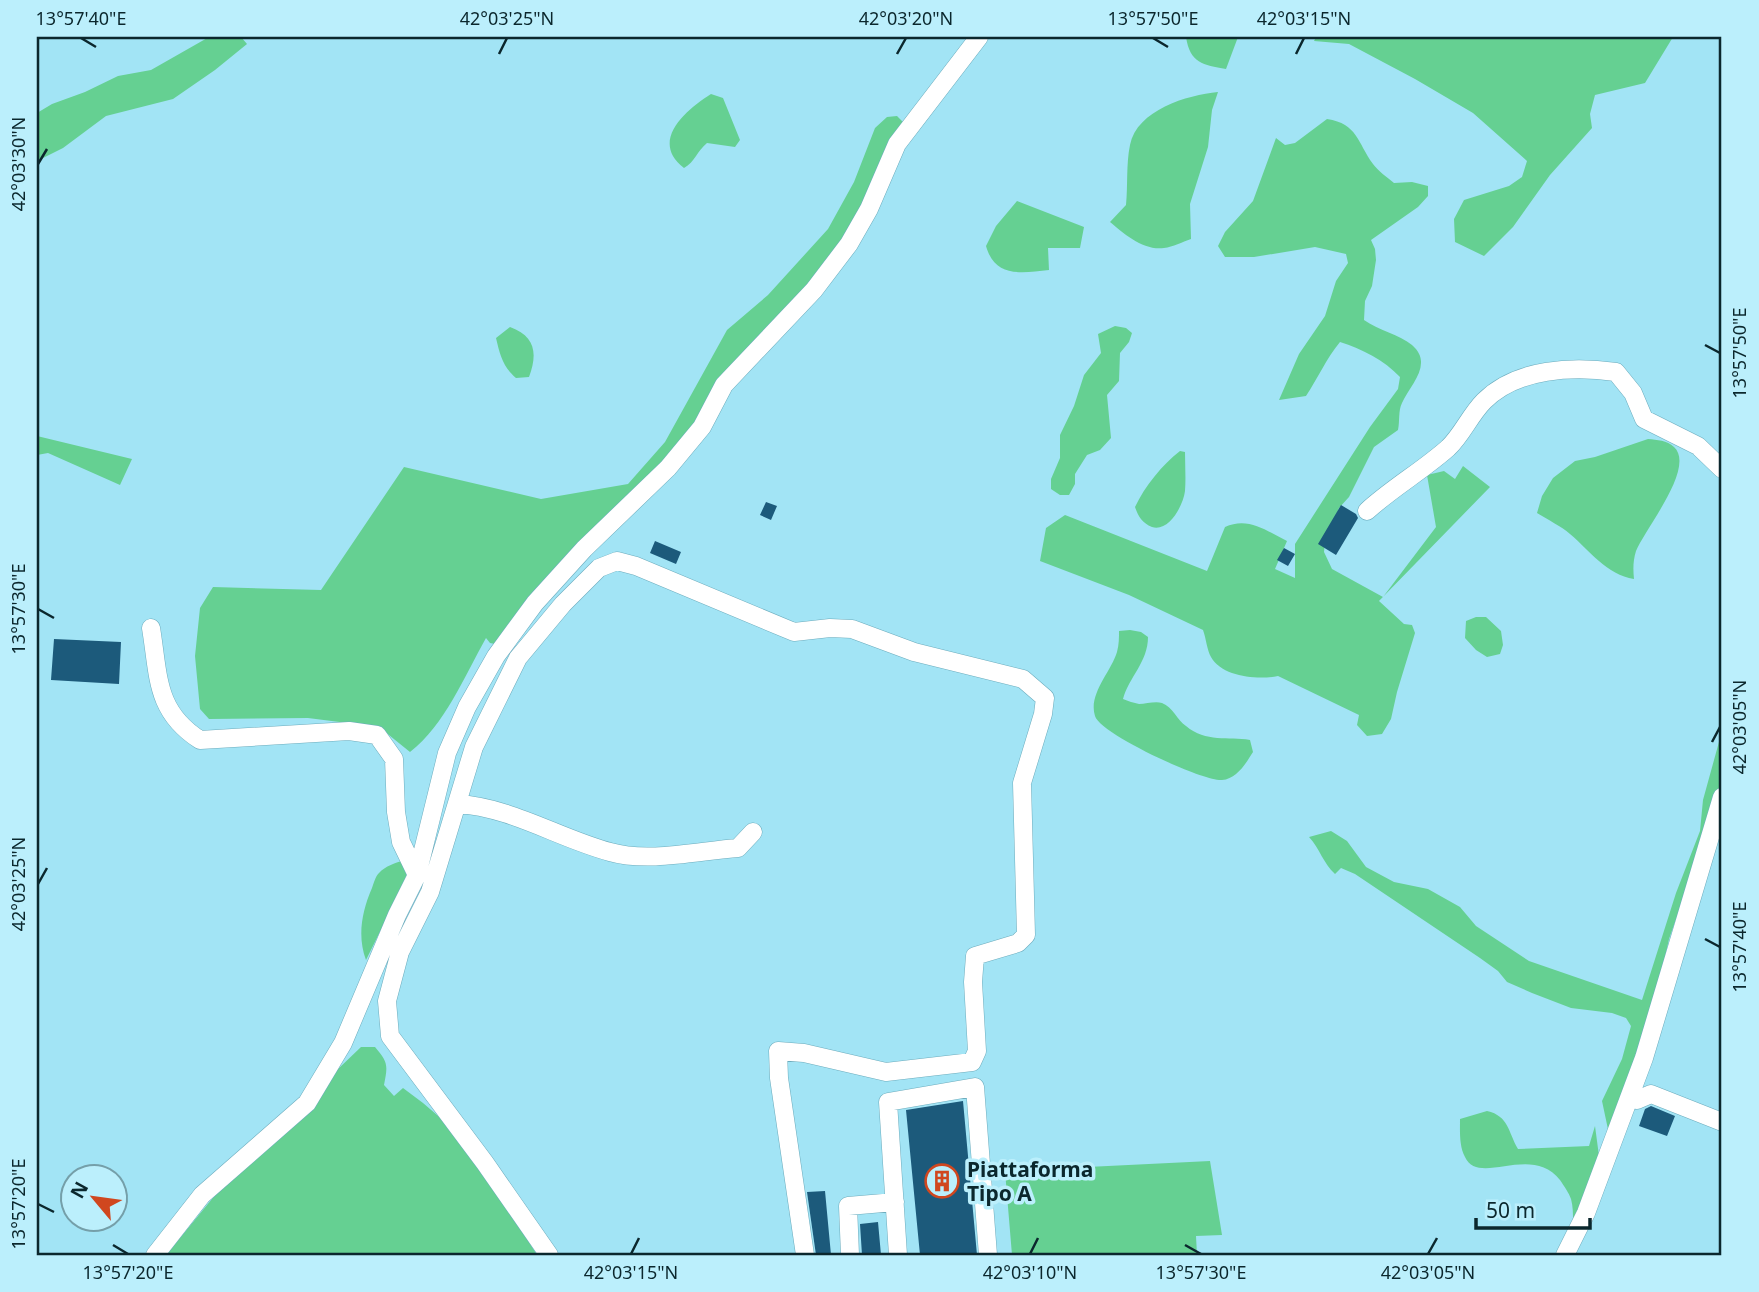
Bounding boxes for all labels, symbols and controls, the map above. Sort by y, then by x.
text: 13°57'40"E [36,6,126,30]
text: 42°03'25"N [460,6,554,30]
text: 42°03'20"N [859,6,953,30]
text: 13°57'50"E [1108,6,1198,30]
text: 42°03'15"N [1257,6,1351,30]
text: 42°03'30"N [6,117,30,211]
text: 13°57'50"E [1727,308,1751,398]
text: 13°57'30"E [6,564,30,654]
text: 42°03'05"N [1727,680,1751,774]
text: 42°03'25"N [6,837,30,931]
text: 13°57'40"E [1727,902,1751,992]
place label: Piattaforma Tipo A [967,1155,1093,1207]
text: 13°57'20"E [6,1159,30,1249]
north arrow [60,1162,130,1232]
building icon: Piattaforma Tipo A [923,1162,961,1200]
text: N [64,1177,94,1203]
scale bar [1476,1187,1589,1231]
text: 50 m [1486,1196,1535,1224]
text: 13°57'20"E [83,1260,173,1284]
text: 42°03'15"N [584,1260,678,1284]
text: 42°03'10"N [983,1260,1077,1284]
text: 13°57'30"E [1156,1260,1246,1284]
text: 42°03'05"N [1381,1260,1475,1284]

